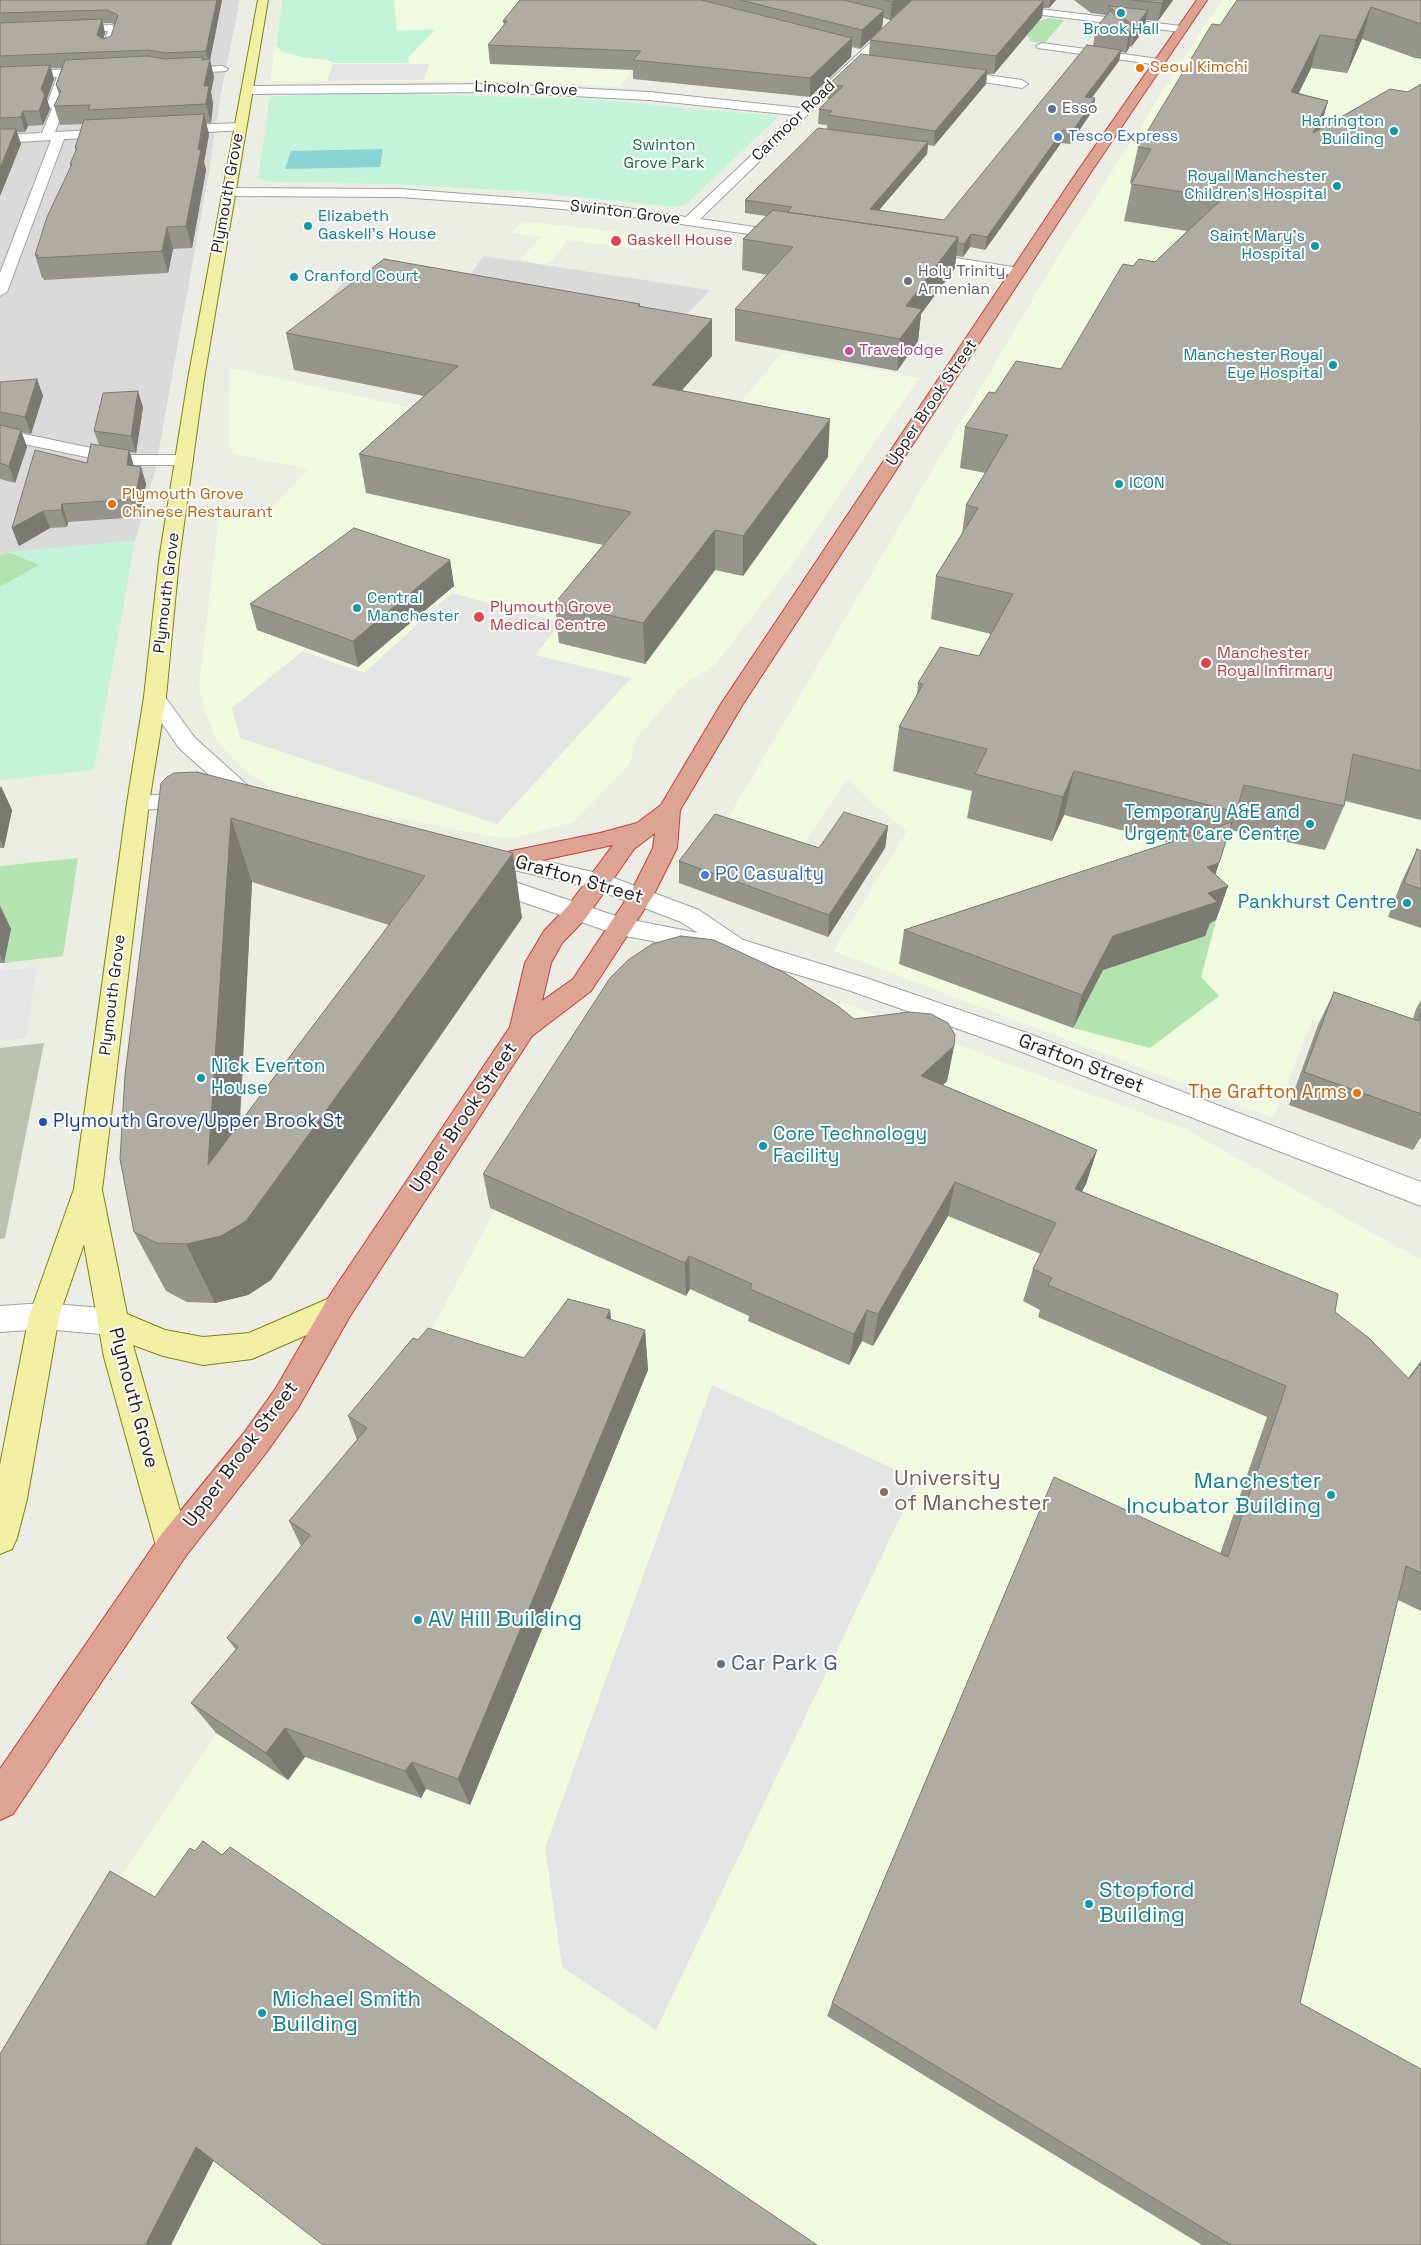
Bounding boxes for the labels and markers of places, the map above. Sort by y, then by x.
marker: Brook Hall [1115,7,1127,19]
place label: Brook Hall [1083,20,1159,40]
place label: Seoul Kimchi [1150,58,1248,78]
marker: Seoul Kimchi [1134,62,1146,74]
place label: Esso [1062,99,1098,119]
marker: Esso [1046,103,1058,115]
place label: Harrington Building [1301,112,1384,150]
marker: Harrington Building [1388,125,1400,137]
place label: Tesco Express [1068,127,1178,147]
marker: Tesco Express [1052,131,1064,143]
place label: Royal Manchester Children’s Hospital [1184,167,1327,205]
marker: Royal Manchester Children’s Hospital [1331,180,1343,192]
place label: Elizabeth Gaskell's House [318,207,436,245]
marker: Elizabeth Gaskell's House [302,220,314,232]
place label: Saint Mary’s Hospital [1210,227,1305,265]
place label: Gaskell House [627,231,733,251]
marker: Gaskell House [609,234,623,248]
marker: Saint Mary’s Hospital [1309,240,1321,252]
place label: Holy Trinity Armenian [918,262,1005,300]
place label: Cranford Court [304,267,419,287]
marker: Cranford Court [288,271,300,283]
marker: Holy Trinity Armenian [902,275,914,287]
place label: Travelodge [859,341,943,361]
marker: Travelodge [843,345,855,357]
place label: Manchester Royal Eye Hospital [1183,346,1323,384]
marker: Manchester Royal Eye Hospital [1327,359,1339,371]
place label: ICON [1129,474,1165,494]
marker: ICON [1113,478,1125,490]
place label: Plymouth Grove Chinese Restaurant [122,485,273,523]
marker: Plymouth Grove Chinese Restaurant [106,498,118,510]
place label: Central Manchester [367,589,460,627]
place label: Plymouth Grove Medical Centre [490,598,612,636]
marker: Central Manchester [351,602,363,614]
marker: Plymouth Grove Medical Centre [472,610,486,624]
place label: Manchester Royal Infirmary [1217,644,1333,682]
marker: Manchester Royal Infirmary [1199,656,1213,670]
place label: Temporary A&E and Urgent Care Centre [1124,802,1300,846]
marker: Temporary A&E and Urgent Care Centre [1304,818,1316,830]
place label: PC Casualty [715,864,824,886]
marker: PC Casualty [699,869,711,881]
place label: Pankhurst Centre [1238,892,1397,914]
marker: Pankhurst Centre [1401,897,1413,909]
place label: Nick Everton House [211,1056,325,1100]
marker: Nick Everton House [195,1072,207,1084]
place label: The Grafton Arms [1188,1082,1347,1104]
marker: The Grafton Arms [1351,1087,1363,1099]
place label: Plymouth Grove/Upper Brook St [53,1111,343,1133]
marker: Plymouth Grove/Upper Brook St [37,1116,49,1128]
place label: Core Technology Facility [773,1124,927,1168]
marker: Core Technology Facility [757,1140,769,1152]
place label: University of Manchester [894,1466,1050,1518]
place label: Manchester Incubator Building [1126,1469,1321,1520]
marker: University of Manchester [878,1486,890,1498]
marker: Manchester Incubator Building [1325,1489,1337,1501]
place label: AV Hill Building [428,1607,582,1633]
marker: AV Hill Building [412,1614,424,1626]
place label: Car Park G [731,1651,838,1677]
marker: Car Park G [715,1658,727,1670]
place label: Stopford Building [1099,1878,1194,1930]
marker: Stopford Building [1083,1898,1095,1910]
place label: Michael Smith Building [272,1987,421,2038]
marker: Michael Smith Building [256,2007,268,2019]

